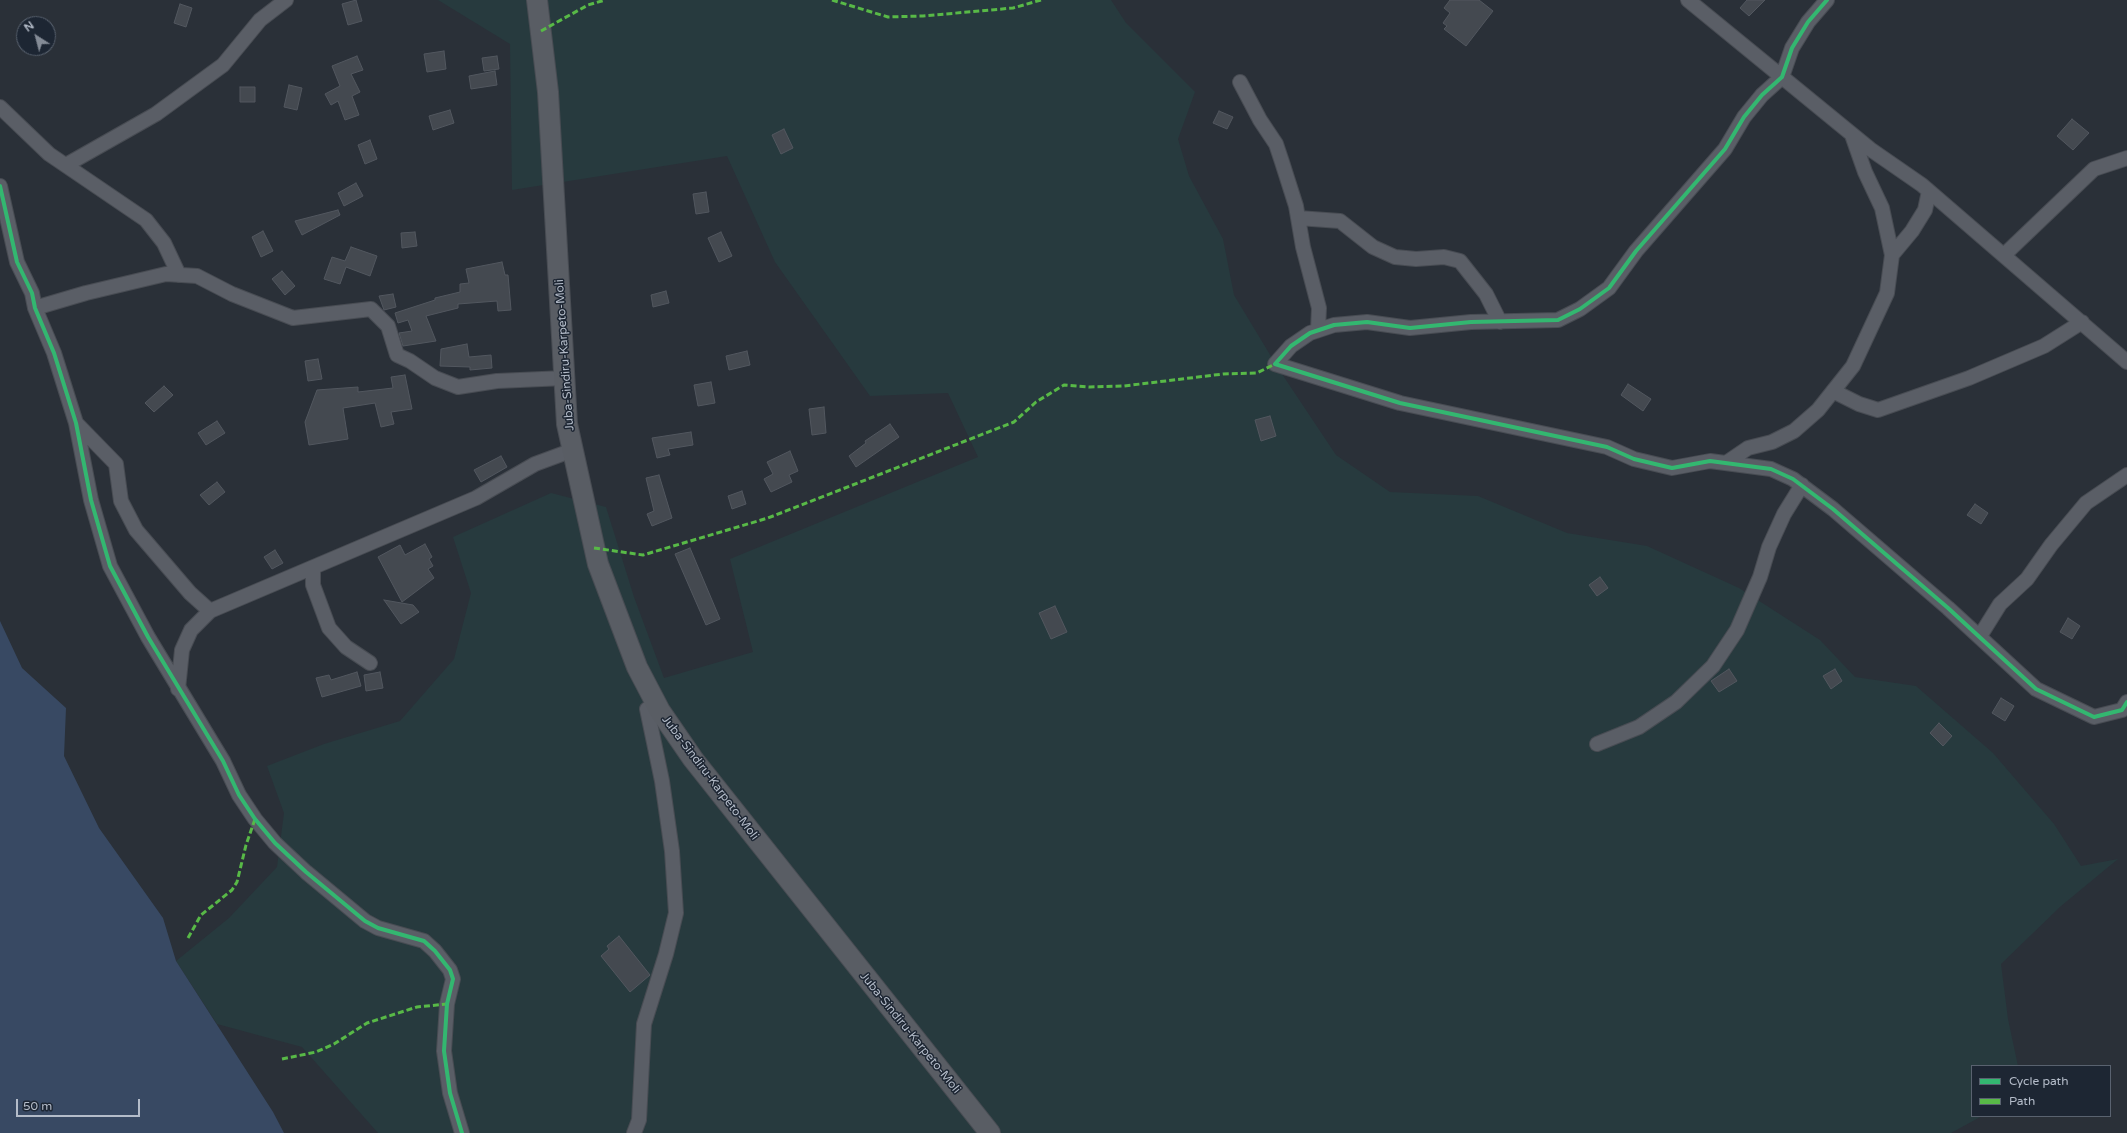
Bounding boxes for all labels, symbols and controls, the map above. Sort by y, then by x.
north arrow [16,16,56,56]
text: N [22,19,37,35]
street label: Juba-Sindiru-Karpeto-Moli [553,279,577,431]
street label: Juba-Sindiru-Karpeto-Moli [659,713,761,843]
street label: Juba-Sindiru-Karpeto-Moli [857,969,963,1097]
legend [1971,1065,2111,1117]
text: Cycle path [2009,1074,2068,1088]
scale bar [18,1091,142,1117]
text: Path [2009,1094,2035,1108]
text: 50 m [23,1099,52,1113]

